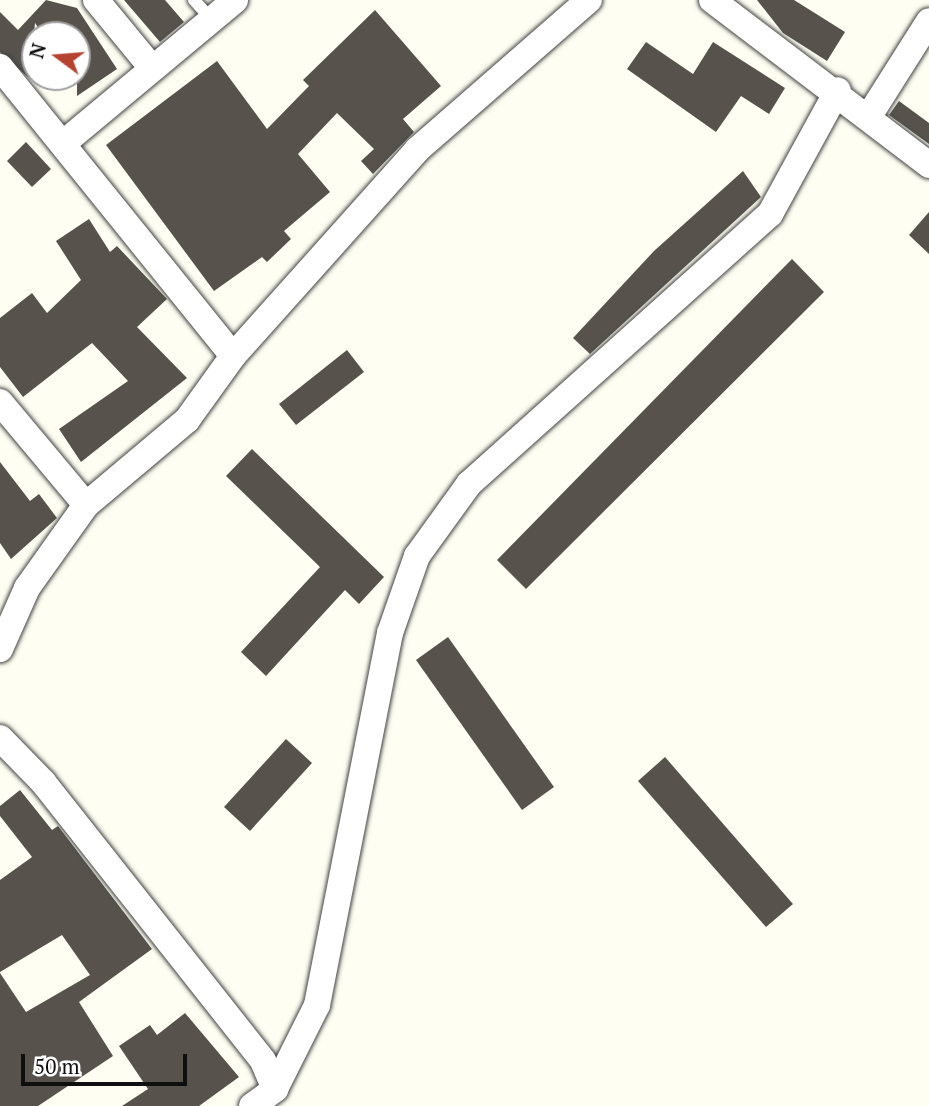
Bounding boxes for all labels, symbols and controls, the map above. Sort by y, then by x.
north arrow [21,21,91,91]
text: N [23,40,51,61]
scale bar [24,1040,191,1084]
text: 50 m [34,1052,80,1080]

